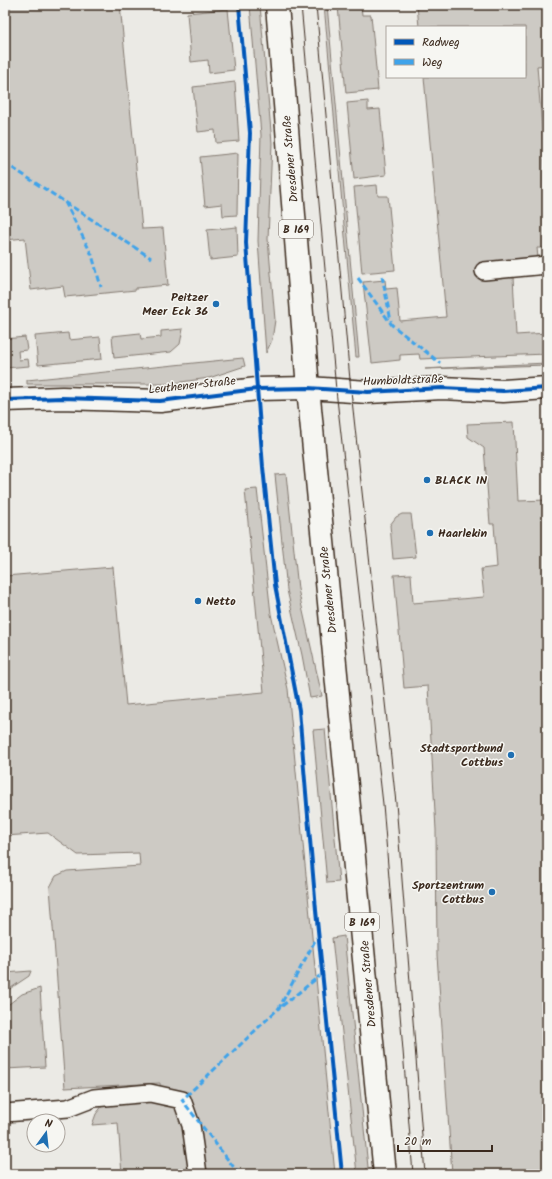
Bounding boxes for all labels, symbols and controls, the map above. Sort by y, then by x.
legend [386,26,526,78]
text: Radweg [422,33,460,52]
text: Weg [422,53,443,72]
street label: Dresdener Straße [277,114,304,203]
road number: B 169 [279,220,313,238]
place label: Peitzer Meer Eck 36 [142,288,209,321]
marker: Peitzer Meer Eck 36 [211,299,221,309]
street label: Humboldtstraße [362,370,444,391]
street label: Leuthener Straße [147,371,237,400]
place label: BLACK IN [435,471,488,490]
marker: BLACK IN [422,475,432,485]
place label: Haarlekin [438,524,487,543]
marker: Haarlekin [425,528,435,538]
street label: Dresdener Straße [314,545,343,634]
place label: Netto [206,592,236,611]
marker: Netto [193,596,203,606]
place label: Stadtsportbund Cottbus [420,739,504,772]
marker: Stadtsportbund Cottbus [506,750,516,760]
place label: Sportzentrum Cottbus [412,876,484,909]
marker: Sportzentrum Cottbus [487,887,497,897]
road number: B 169 [345,913,379,931]
street label: Dresdener Straße [355,939,382,1028]
north arrow [26,1113,66,1153]
text: N [43,1115,54,1134]
scale bar [398,1127,492,1153]
text: 20 m [404,1132,432,1151]

